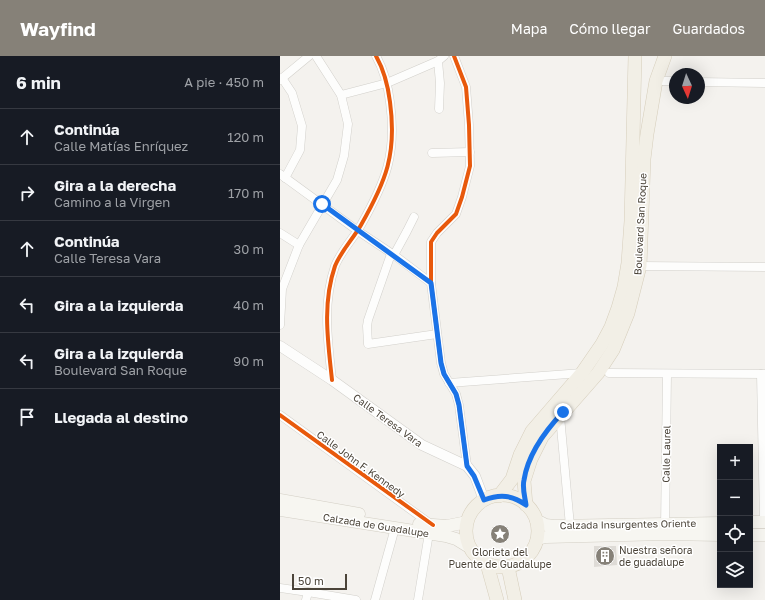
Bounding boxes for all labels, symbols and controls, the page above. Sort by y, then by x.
text: Wayfind [20,17,96,40]
text: Mapa [511,20,547,37]
text: Cómo llegar [569,20,650,37]
text: Guardados [672,20,745,37]
north arrow [669,68,705,104]
text: 6 min [16,72,61,93]
text: A pie · 450 m [184,74,264,90]
text: Continúa [54,120,120,138]
icon: ahead [16,126,38,148]
text: 120 m [227,129,264,145]
text: Calle Matías Enríquez [54,138,188,154]
street label: Boulevard San Roque [631,172,649,275]
text: Gira a la derecha [54,176,176,194]
icon: right [16,182,38,204]
text: 170 m [228,185,264,201]
text: Camino a la Virgen [54,194,170,210]
route start [313,195,331,213]
text: Continúa [54,232,120,250]
icon: ahead [16,238,38,260]
text: 30 m [234,241,264,257]
text: Calle Teresa Vara [54,250,161,266]
icon: left [16,294,38,316]
text: Gira a la izquierda [54,296,184,314]
text: 40 m [233,297,264,313]
text: Gira a la izquierda [54,344,184,362]
icon: left [16,350,38,372]
text: 90 m [233,353,264,369]
text: Boulevard San Roque [54,362,187,378]
street label: Calle Teresa Vara [351,391,425,449]
route end [554,403,572,421]
icon: arrive [16,406,38,428]
text: Llegada al destino [54,408,188,426]
street label: Calle Laurel [660,425,672,483]
street label: Calle John F. Kennedy [315,428,408,500]
map controls [717,444,753,588]
button: + [717,444,753,480]
button: − [717,480,753,516]
street label: Calzada de Guadalupe [322,511,430,539]
button: locate [717,516,753,552]
street label: Calzada Insurgentes Oriente [560,517,697,531]
place icon: Glorieta del Puente de Guadalupe [489,523,511,545]
place label: Nuestra señora de guadalupe [619,544,692,568]
building icon: Nuestra señora de guadalupe [594,545,616,567]
place label: Glorieta del Puente de Guadalupe [449,546,552,570]
button: layers [717,552,753,588]
scale bar [292,572,347,591]
text: 50 m [298,574,324,587]

